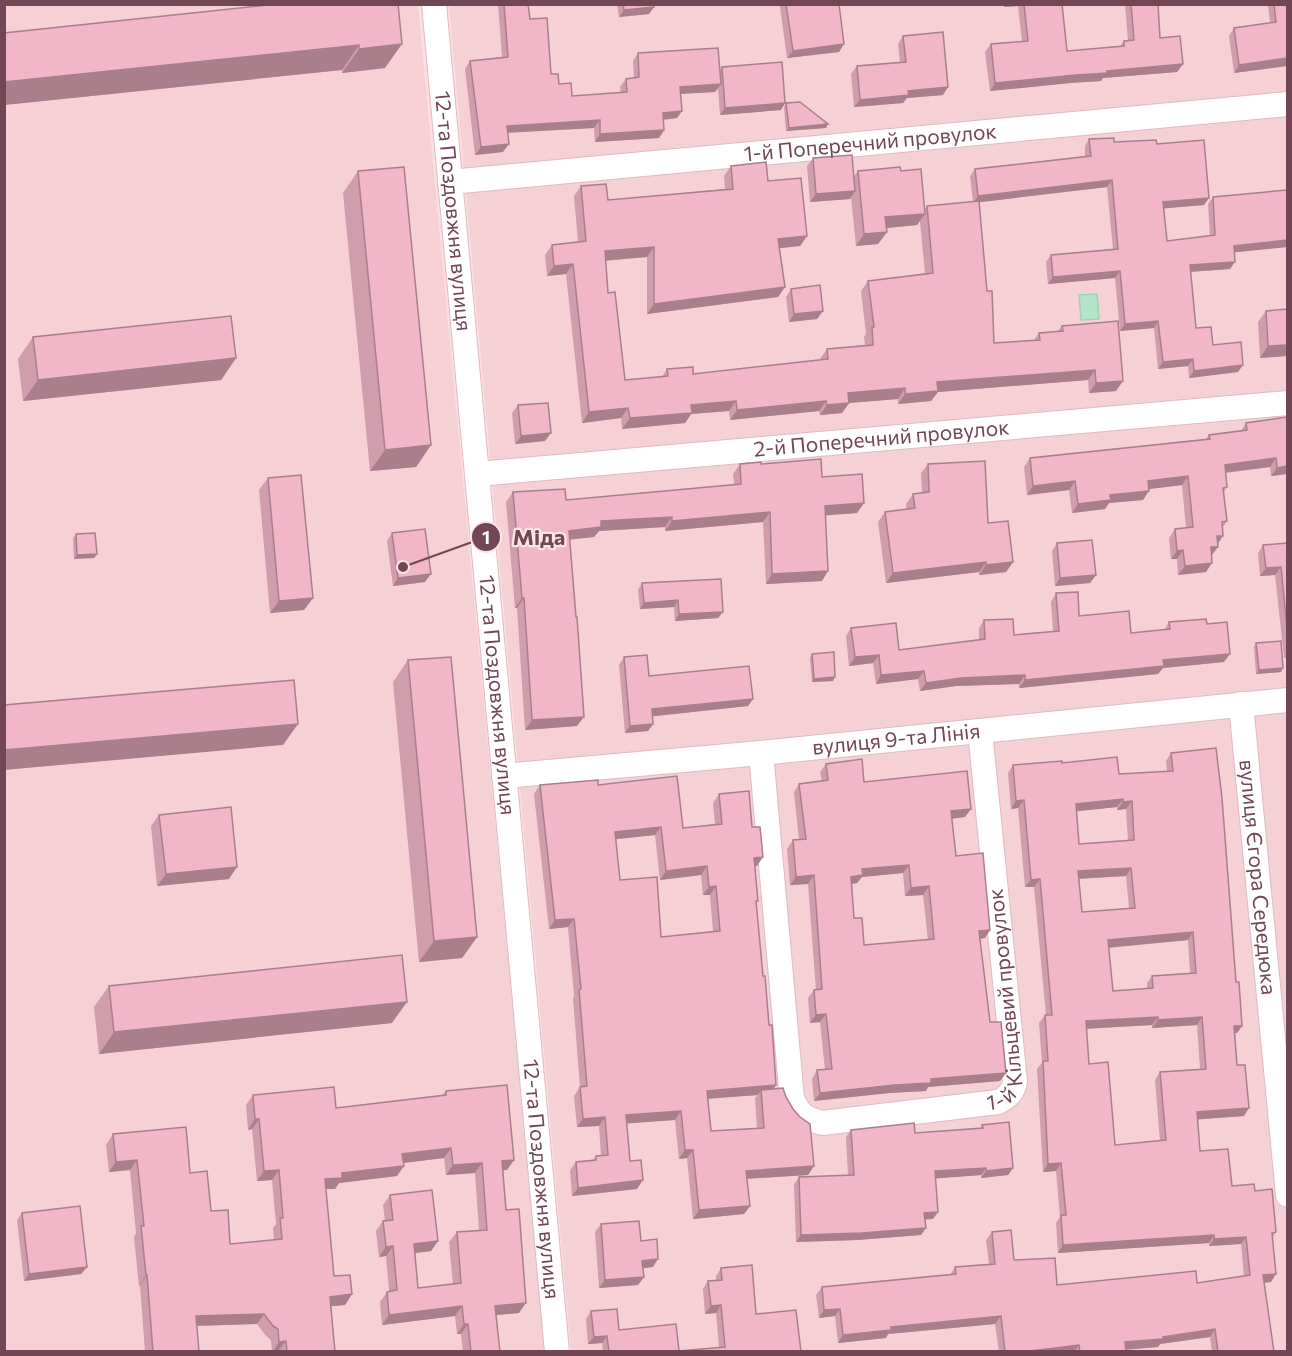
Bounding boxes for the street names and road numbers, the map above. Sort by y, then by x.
street label: 12-та Поздовжня вулиця [431,90,478,332]
street label: 1-й Поперечний провулок [742,117,998,166]
street label: 2-й Поперечний провулок [752,413,1010,461]
street label: 12-та Поздовжня вулиця [475,574,522,816]
street label: вулиця 9-та Лінія [811,717,981,759]
street label: вулиця Єгора Середюка [1235,758,1283,996]
street label: 1-й Кільцевий провулок [982,888,1026,1114]
street label: 12-та Поздовжня вулиця [519,1058,566,1300]

